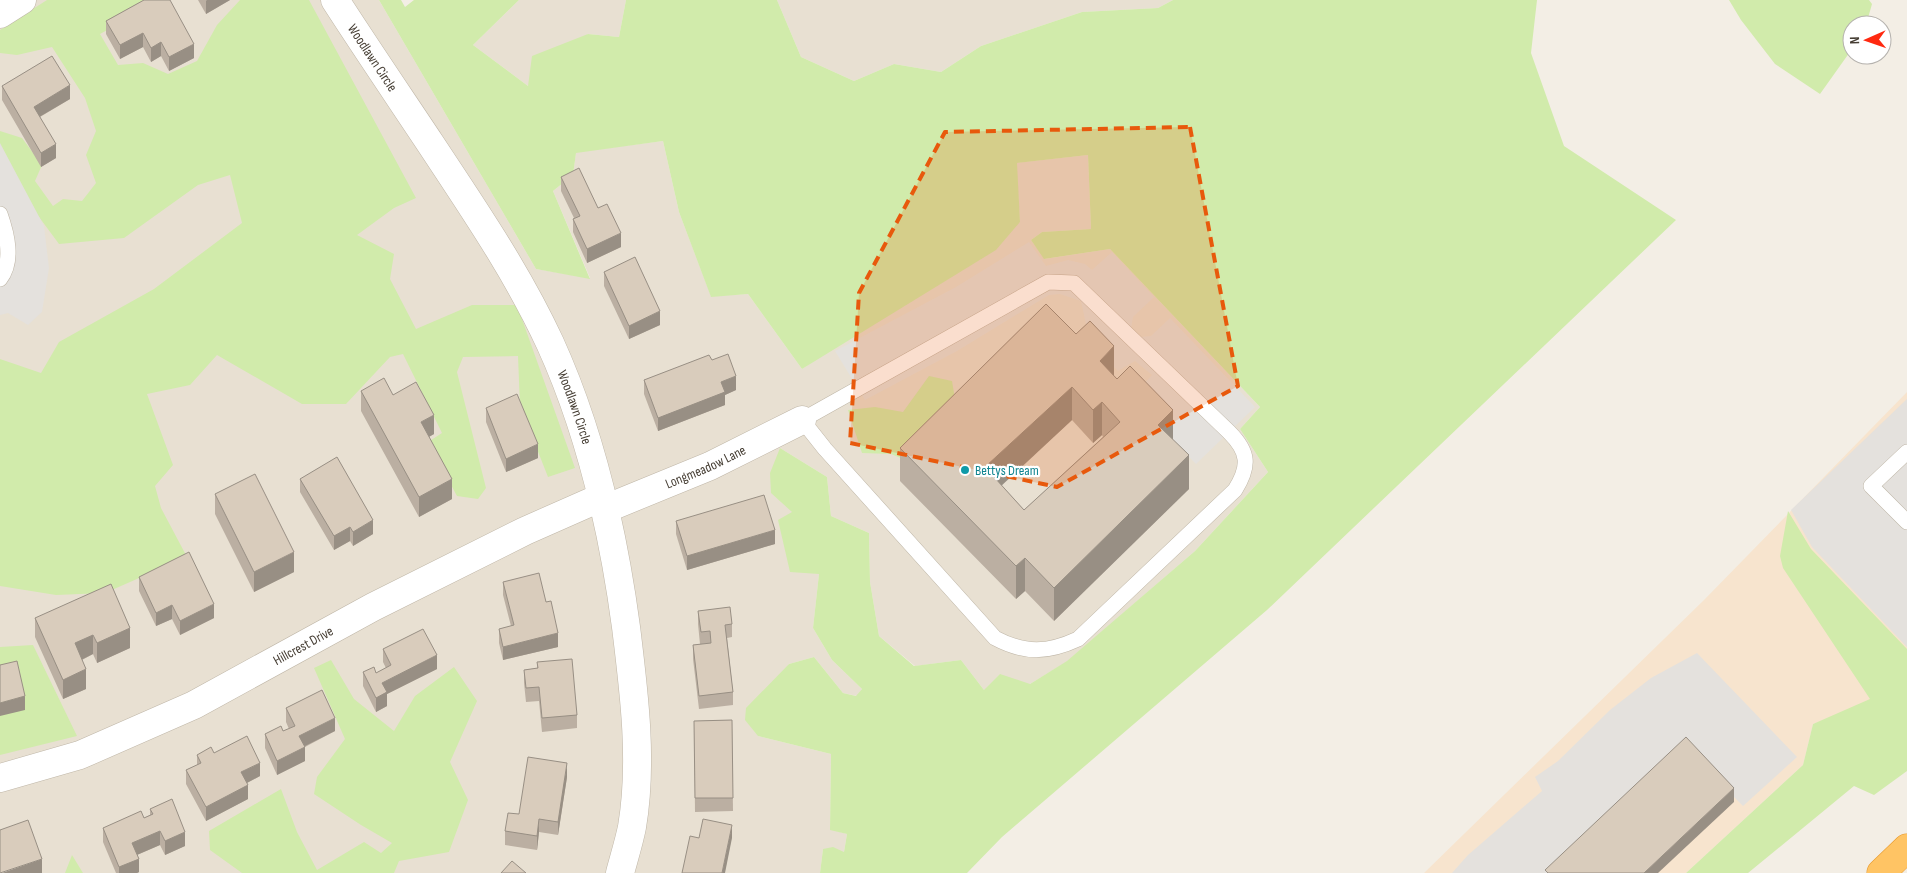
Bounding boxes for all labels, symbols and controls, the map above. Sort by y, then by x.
north arrow [1842,15,1892,65]
street label: Woodlawn Circle [344,21,401,95]
text: N [1846,36,1863,44]
street label: Woodlawn Circle [554,367,596,446]
street label: Longmeadow Lane [663,441,748,492]
place label: Bettys Dream [975,462,1039,479]
marker: Bettys Dream [959,464,971,476]
street label: Hillcrest Drive [270,622,336,669]

